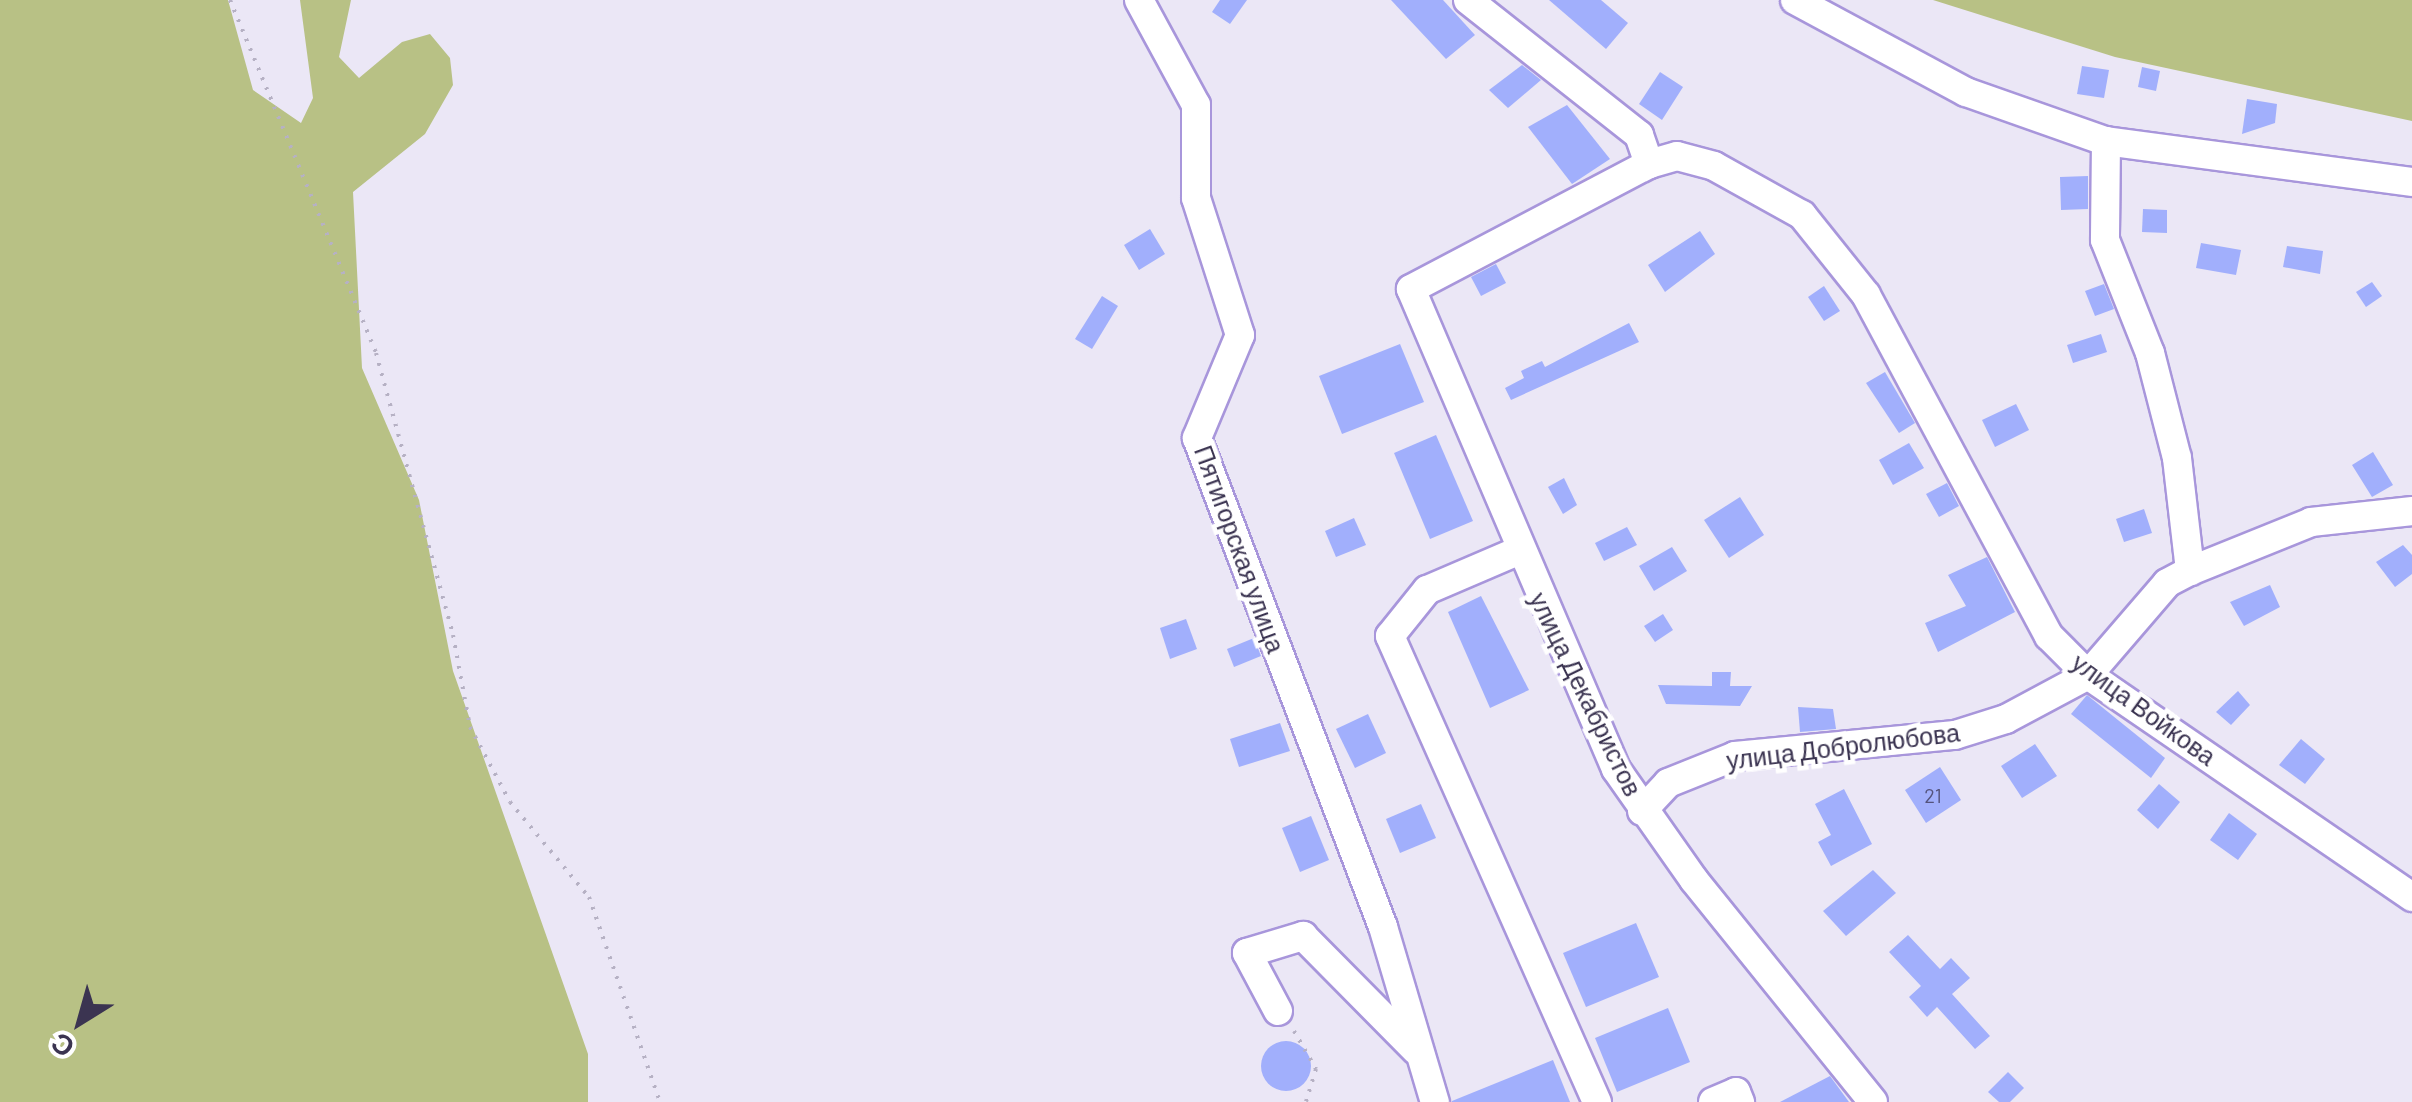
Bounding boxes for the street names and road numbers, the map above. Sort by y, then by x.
street label: Пятигорская улица [1189,441,1291,657]
street label: улица Декабристов [1524,587,1648,801]
street label: улица Войкова [2066,647,2222,771]
street label: улица Добролюбова [1725,717,1961,775]

